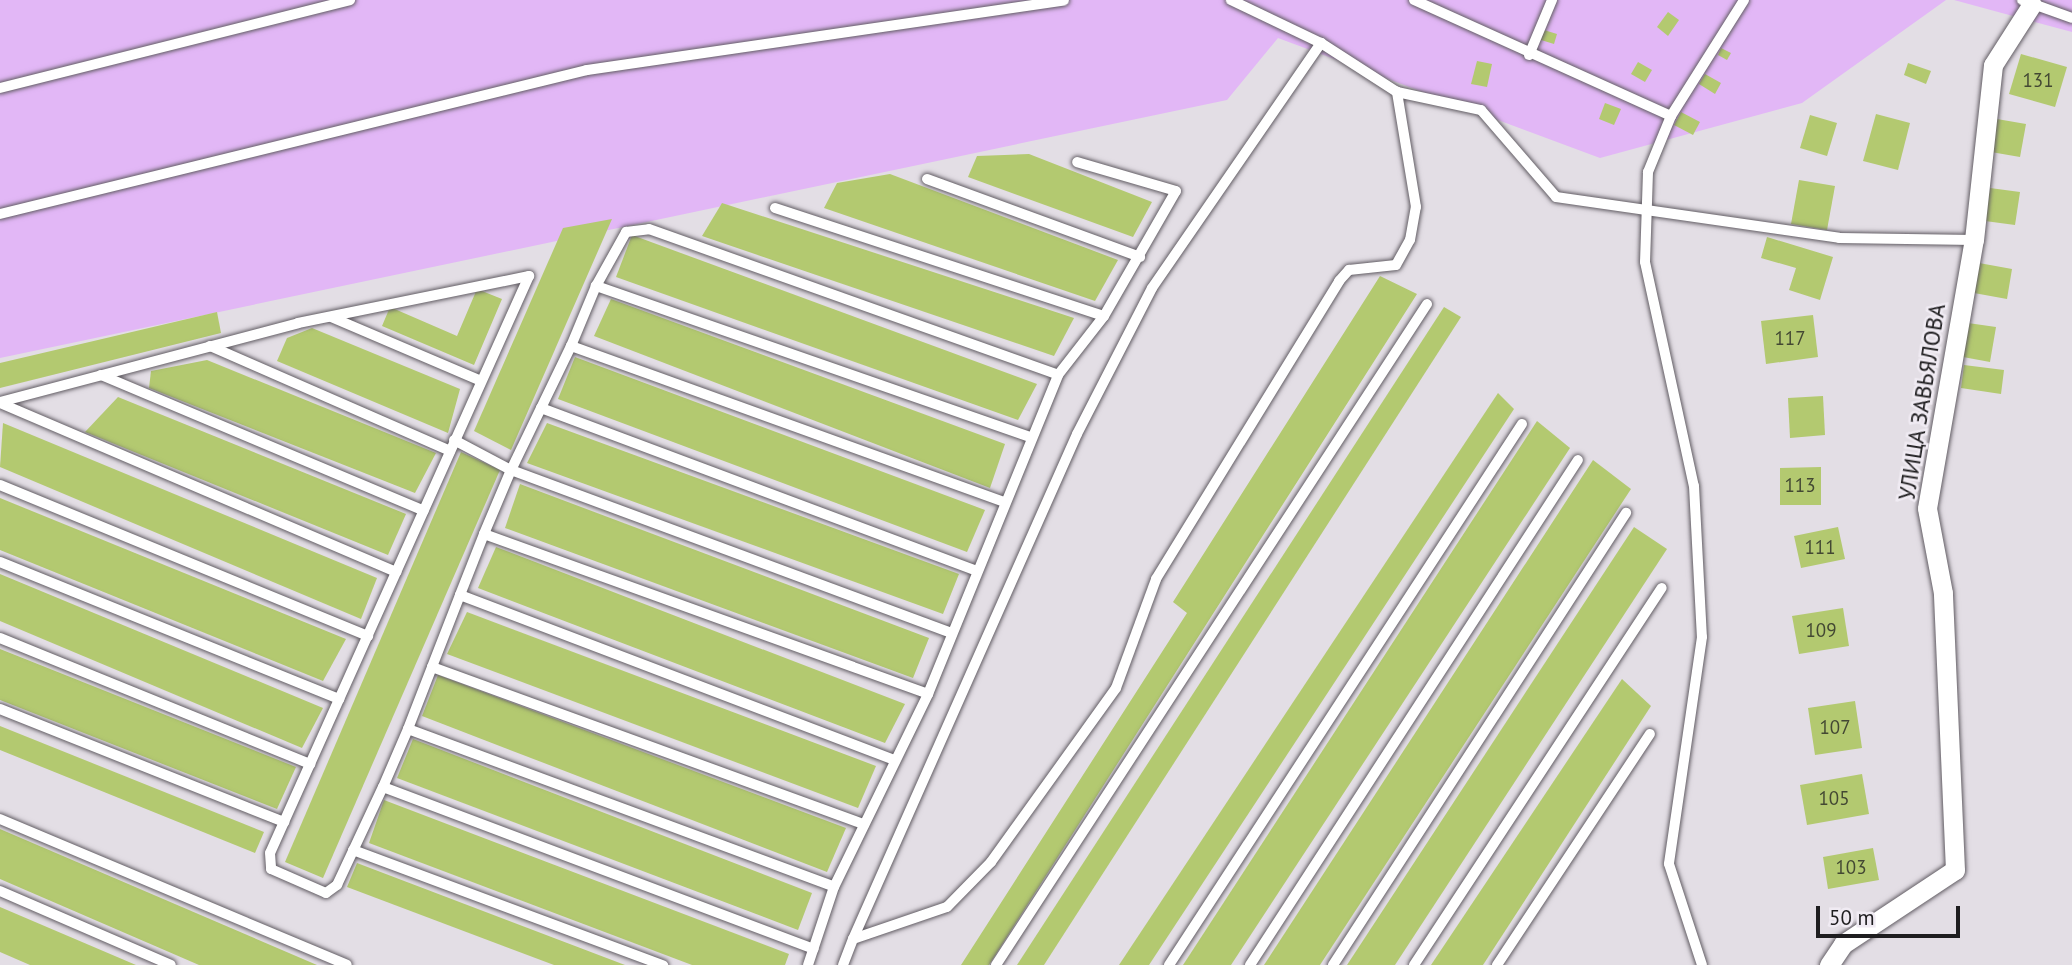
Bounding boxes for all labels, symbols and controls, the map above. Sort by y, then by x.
house number: 131 [2022,70,2054,92]
street label: УЛИЦА ЗАВЬЯЛОВА [1893,301,1951,503]
house number: 117 [1774,328,1806,350]
house number: 113 [1784,475,1816,497]
house number: 111 [1804,537,1836,559]
house number: 109 [1805,620,1837,642]
house number: 107 [1819,717,1851,739]
house number: 105 [1818,788,1850,810]
house number: 103 [1835,857,1867,879]
scale bar [1820,892,1964,936]
text: 50 m [1829,904,1875,931]

